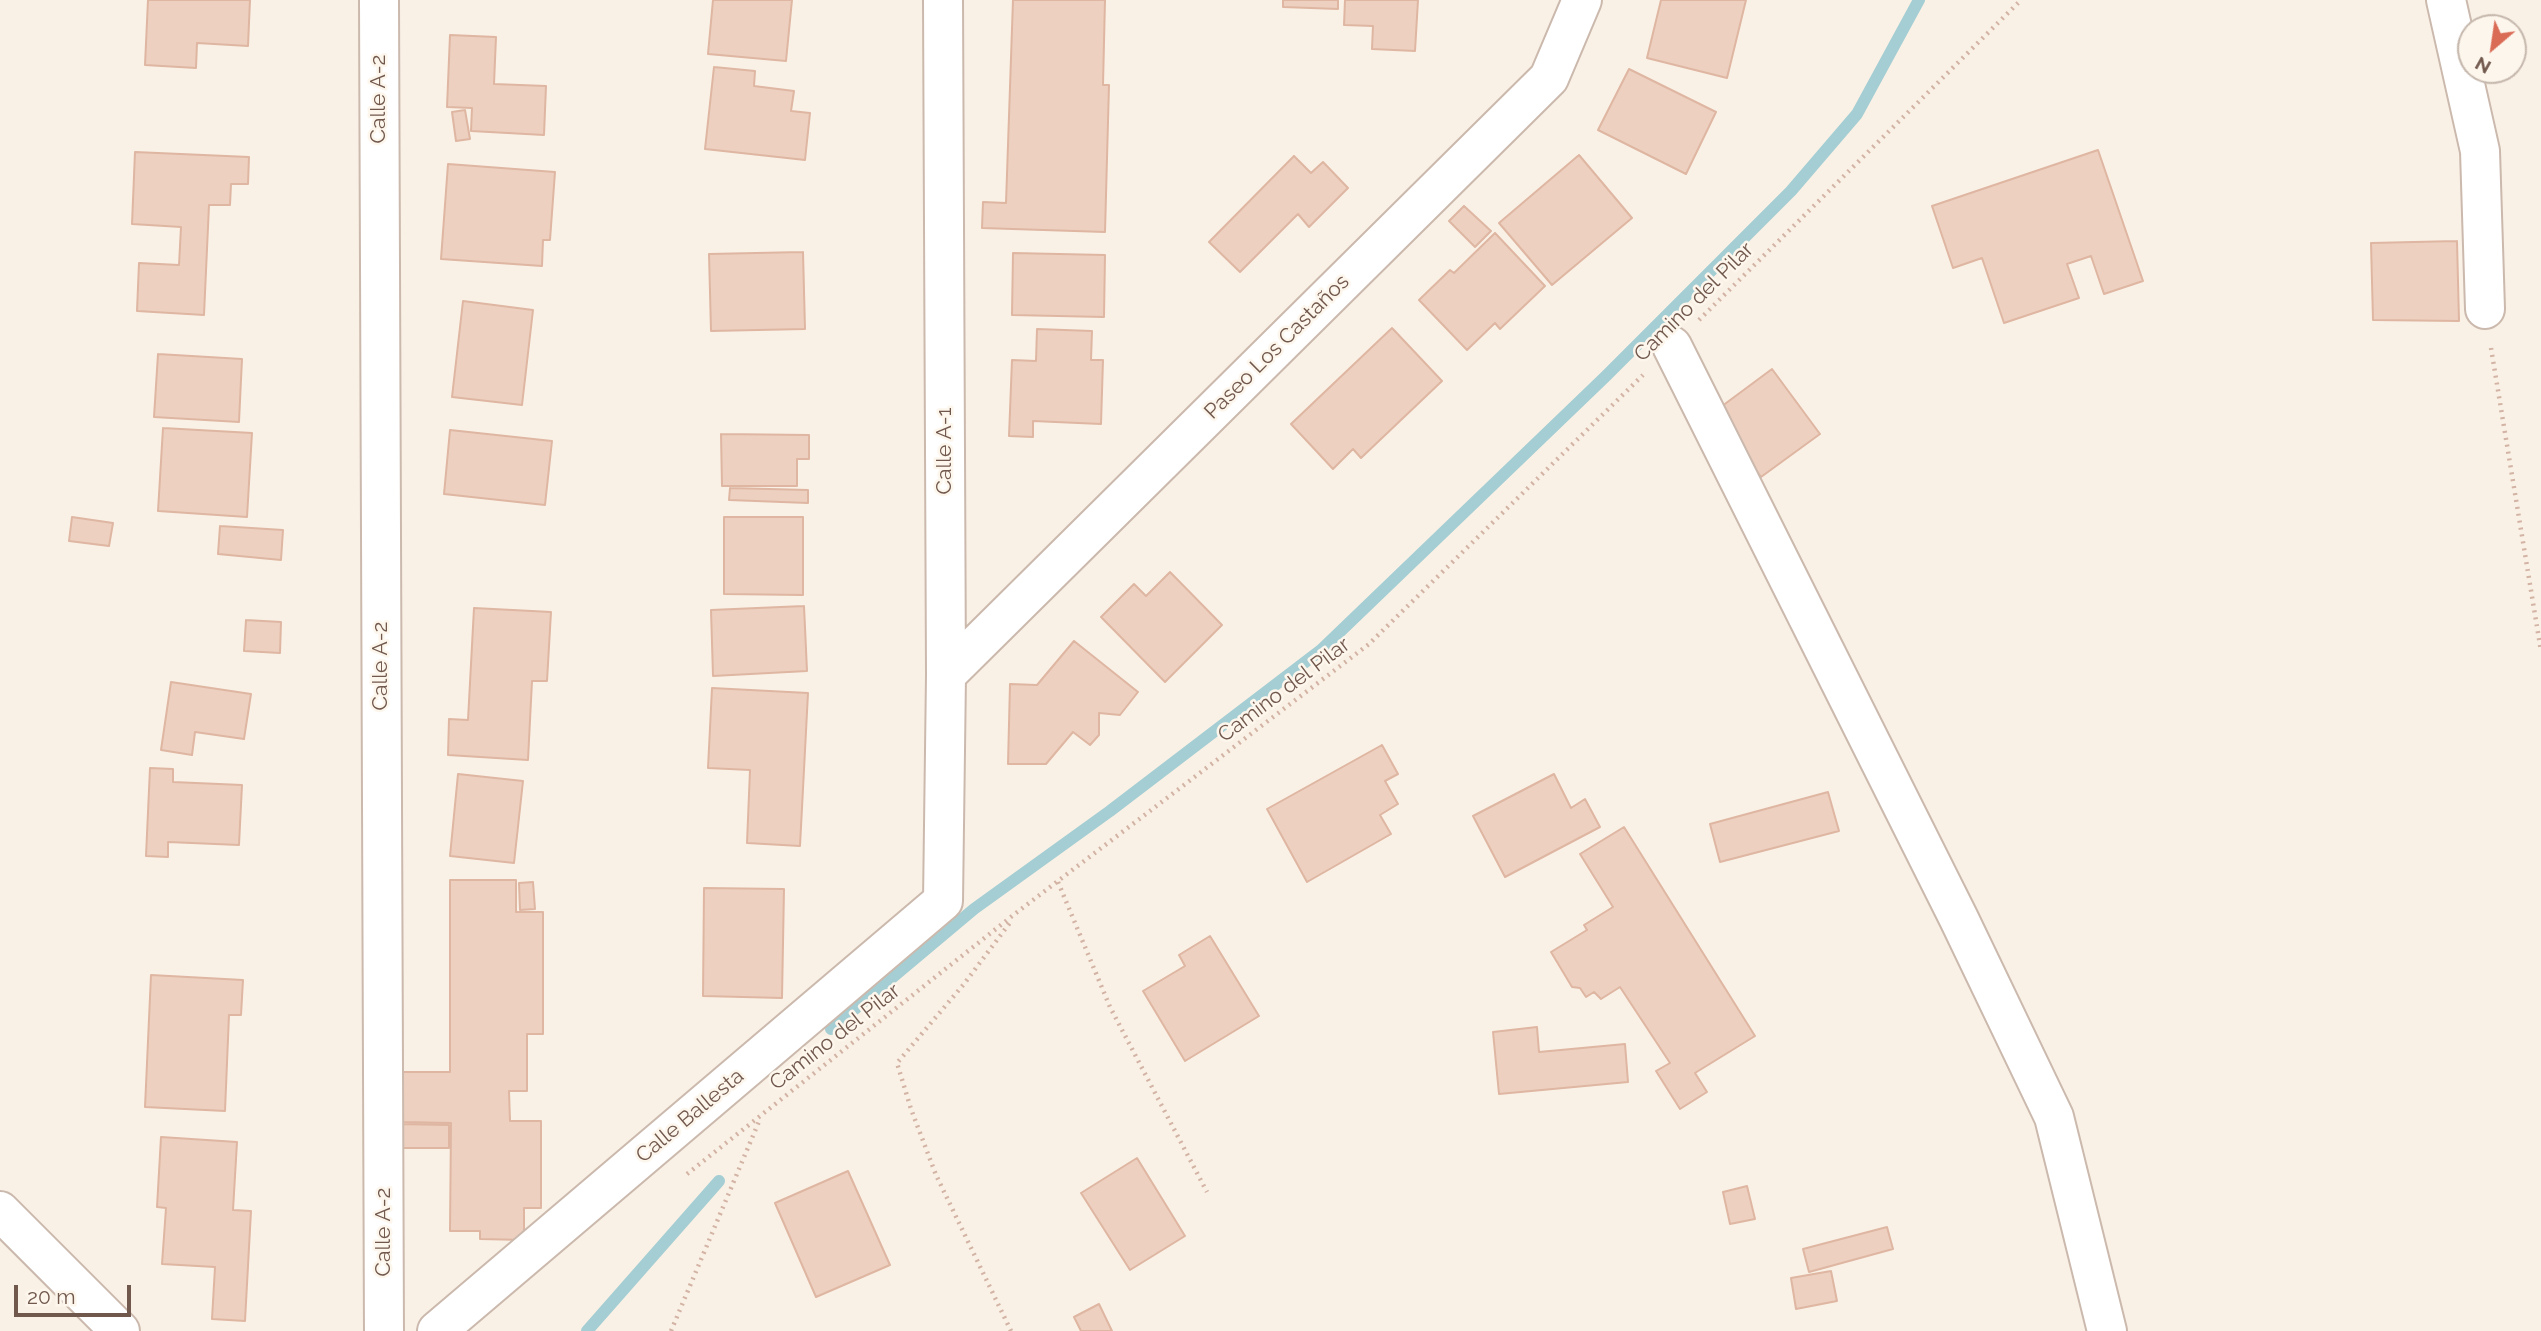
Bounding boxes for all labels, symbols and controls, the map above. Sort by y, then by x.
north arrow [2457,14,2527,84]
text: N [2471,52,2494,79]
street label: Calle A-2 [366,55,392,143]
street label: Camino del Pilar [1629,237,1759,367]
street label: Paseo Los Castaños [1199,269,1355,425]
street label: Calle A-1 [932,408,958,494]
street label: Calle A-2 [368,622,394,710]
street label: Camino del Pilar [1213,632,1355,748]
street label: Camino del Pilar [765,978,905,1096]
street label: Calle Ballesta [631,1064,749,1168]
street label: Calle A-2 [371,1188,397,1276]
scale bar [18,1272,135,1316]
text: 20 m [27,1284,75,1309]

